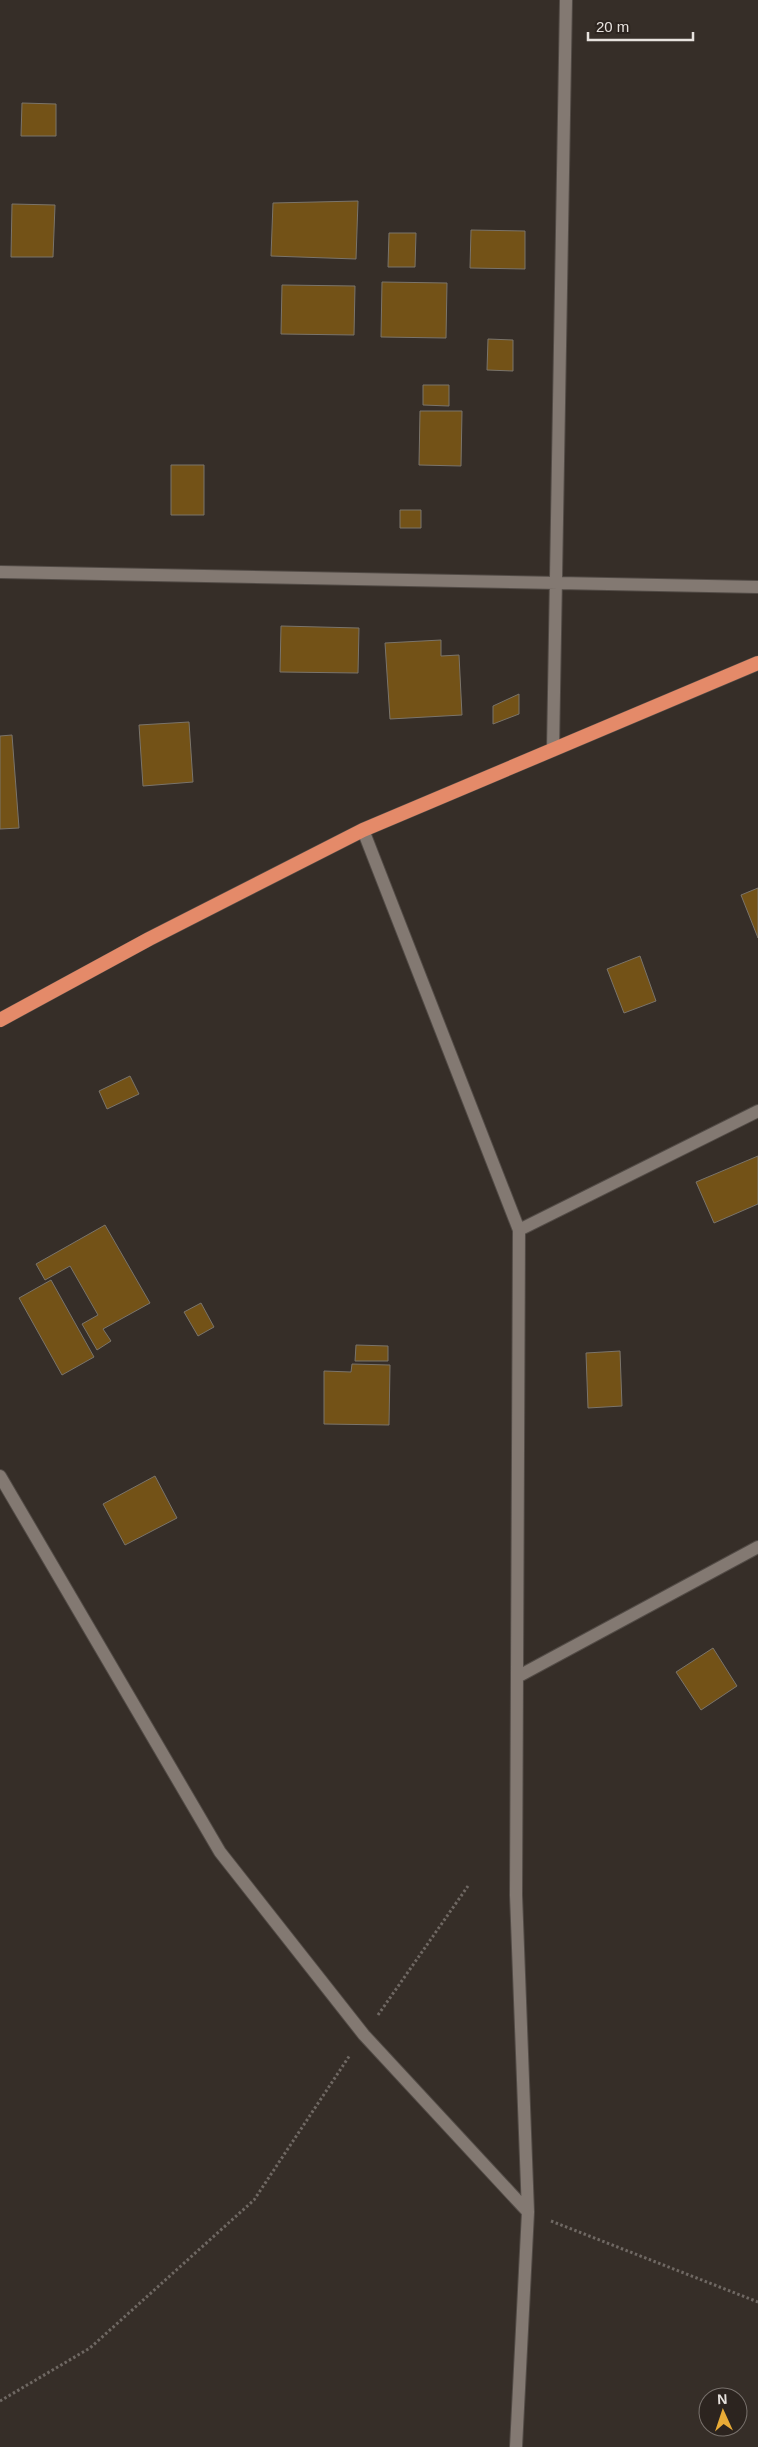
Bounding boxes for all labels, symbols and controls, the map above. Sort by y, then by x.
scale bar [588,10,693,42]
text: 20 m [596,18,629,35]
north arrow [698,2387,748,2437]
text: N [717,2391,728,2407]

